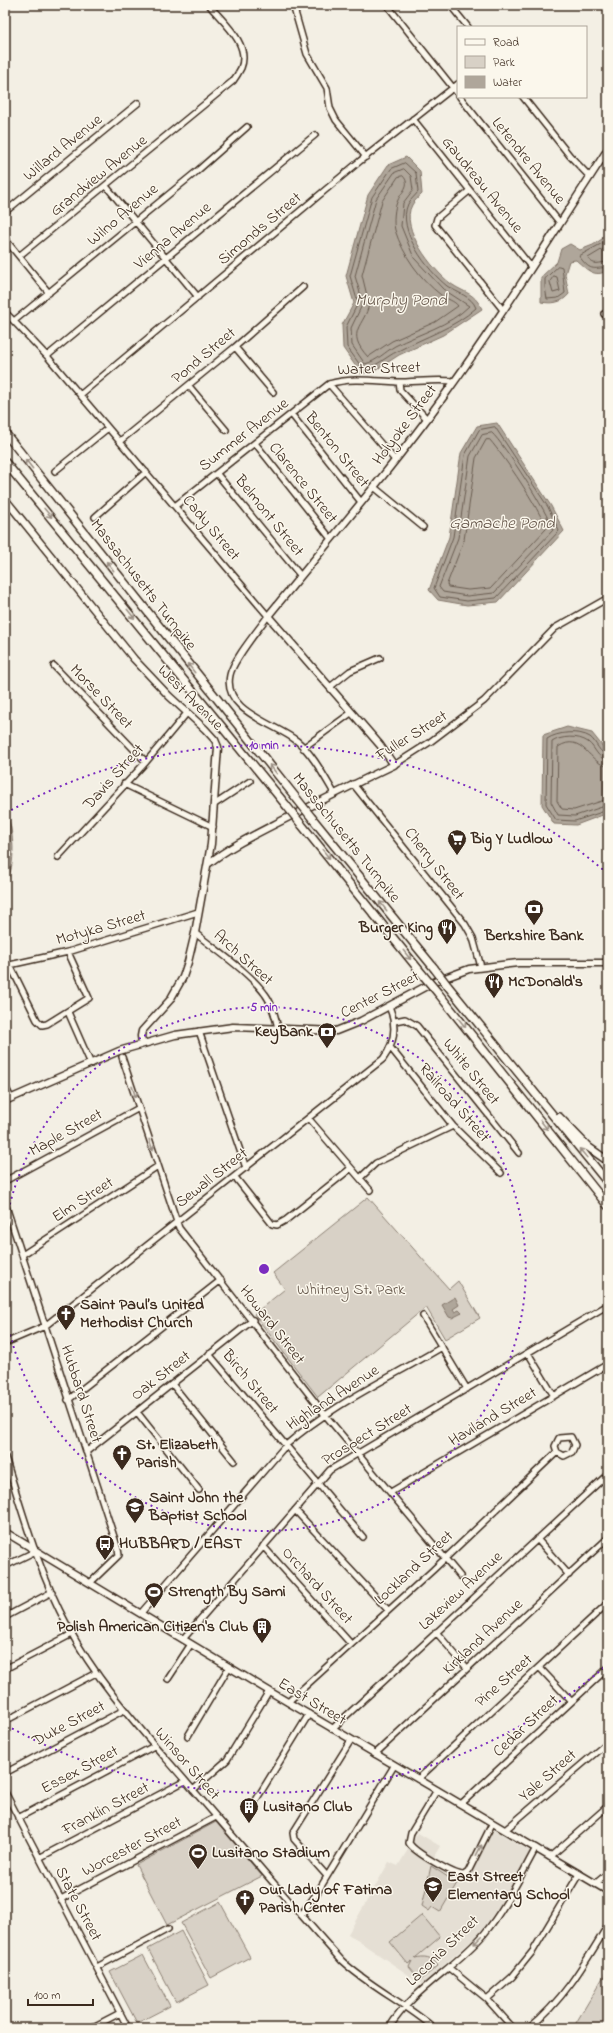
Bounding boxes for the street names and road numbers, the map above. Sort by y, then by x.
street label: Willard Avenue [18,108,108,187]
street label: Letendre Avenue [485,112,571,211]
street label: Grandview Avenue [45,129,153,223]
street label: Gaudreau Avenue [435,131,529,239]
street label: Wilno Avenue [82,177,165,252]
street label: Simonds Street [213,186,308,271]
street label: Vienna Avenue [128,196,218,276]
street label: Pond Street [166,321,242,390]
street label: Water Street [337,356,421,382]
street label: Holyoke Street [367,379,444,470]
street label: Summer Avenue [194,392,295,478]
street label: Benton Street [298,406,376,494]
street label: Clarence Street [263,437,344,529]
street label: Belmont Street [228,469,310,562]
street label: Cady Street [176,490,246,567]
street label: Massachusetts Turnpike [84,514,203,657]
street label: Morse Street [64,659,139,736]
street label: West Avenue [151,659,229,737]
street label: Fuller Street [371,704,453,768]
street label: Davis Street [77,738,151,816]
street label: Massachusetts Turnpike [286,768,407,909]
street label: Cherry Street [398,822,471,906]
street label: Motyka Street [53,904,149,952]
street label: Arch Street [208,924,279,992]
street label: Center Street [336,965,424,1025]
street label: White Street [437,1033,506,1111]
street label: Railroad Street [413,1058,496,1148]
street label: Maple Street [25,1103,108,1163]
street label: Sewall Street [171,1142,254,1214]
street label: Elm Street [47,1171,119,1229]
street label: Howard Street [233,1280,311,1370]
street label: Hubbard Street [54,1342,108,1447]
street label: Oak Street [126,1344,197,1407]
street label: Birch Street [215,1344,285,1420]
street label: Highland Avenue [282,1359,385,1437]
street label: Haviland Street [444,1381,542,1453]
street label: Prospect Street [317,1397,417,1472]
street label: Lockland Street [369,1524,460,1611]
street label: Orchard Street [276,1542,359,1631]
street label: Lakeview Avenue [414,1545,509,1636]
street label: Kirkland Avenue [437,1593,529,1681]
street label: Pine Street [470,1648,539,1714]
street label: East Street [273,1672,351,1732]
street label: Cedar Street [488,1689,565,1763]
street label: Duke Street [27,1694,110,1754]
street label: Winsor Street [149,1722,226,1806]
street label: Essex Street [37,1739,124,1800]
street label: Yale Street [514,1744,583,1808]
street label: Franklin Street [57,1776,154,1842]
street label: Worcester Street [78,1810,187,1883]
street label: State Street [48,1863,108,1946]
street label: Laconia Street [401,1909,485,1992]

